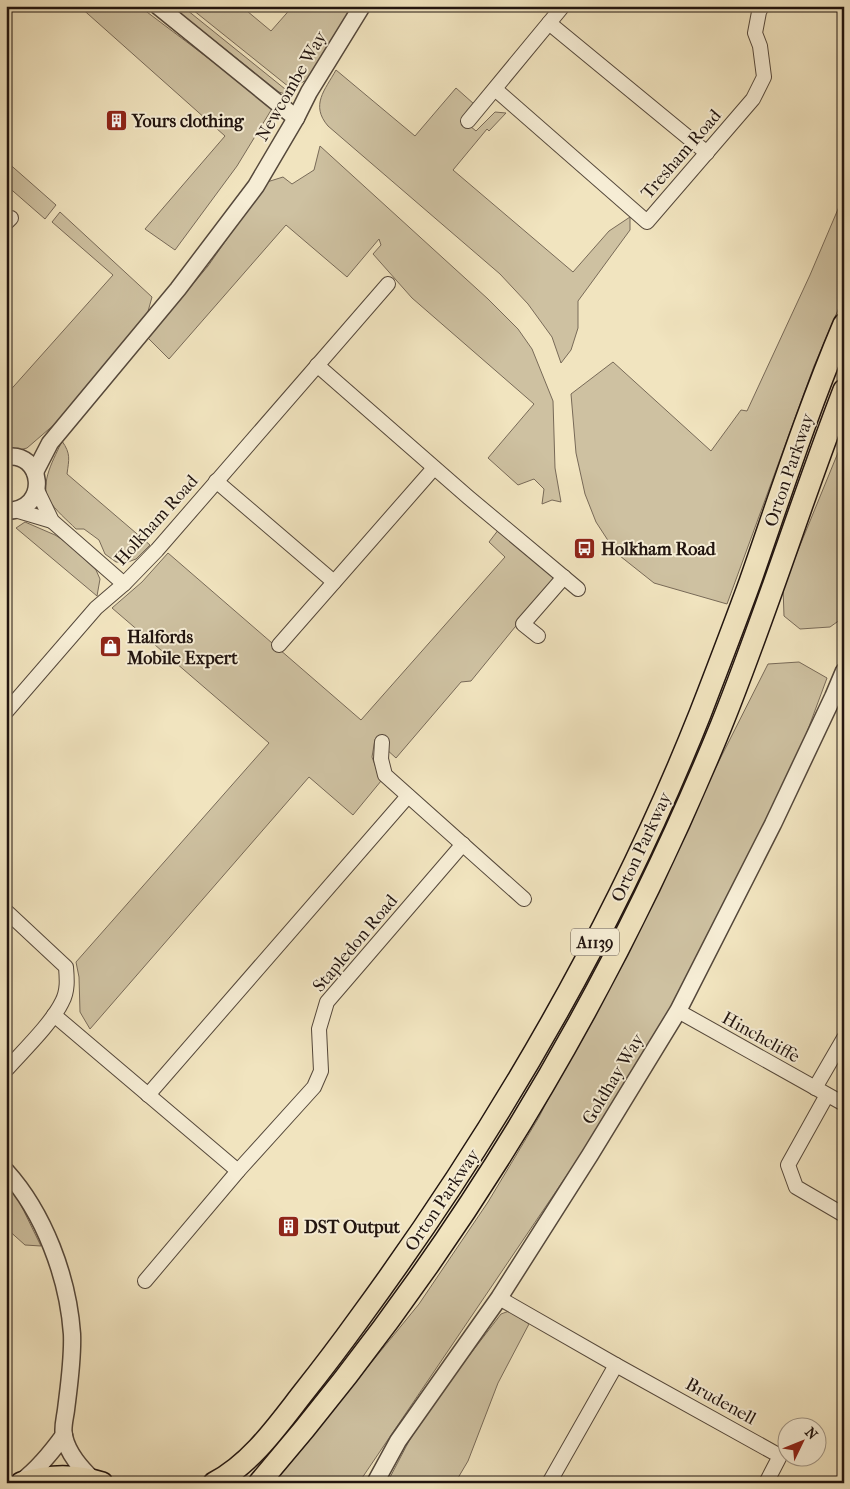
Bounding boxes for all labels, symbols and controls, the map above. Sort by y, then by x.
street label: Newcombe Way [252,26,332,145]
street label: Tresham Road [637,105,726,203]
building icon: Yours clothing [104,109,128,133]
place label: Yours clothing [131,111,245,132]
street label: Orton Parkway [760,409,819,530]
street label: Holkham Road [110,471,203,570]
bus stop icon: Holkham Road [573,537,597,561]
place label: Holkham Road [601,539,717,560]
place label: Halfords Mobile Expert [126,627,238,669]
shop icon: Halfords Mobile Expert [99,635,123,659]
street label: Orton Parkway [607,788,677,905]
street label: Stapledon Road [309,890,402,996]
road number: A1139 [571,929,619,956]
street label: Hinchcliffe [718,1008,803,1067]
street label: Goldhay Way [578,1029,649,1128]
street label: Orton Parkway [401,1144,485,1255]
building icon: DST Output [276,1215,300,1239]
place label: DST Output [304,1217,401,1238]
street label: Brudenell [682,1373,760,1429]
north arrow [778,1416,828,1466]
text: N [801,1424,821,1443]

